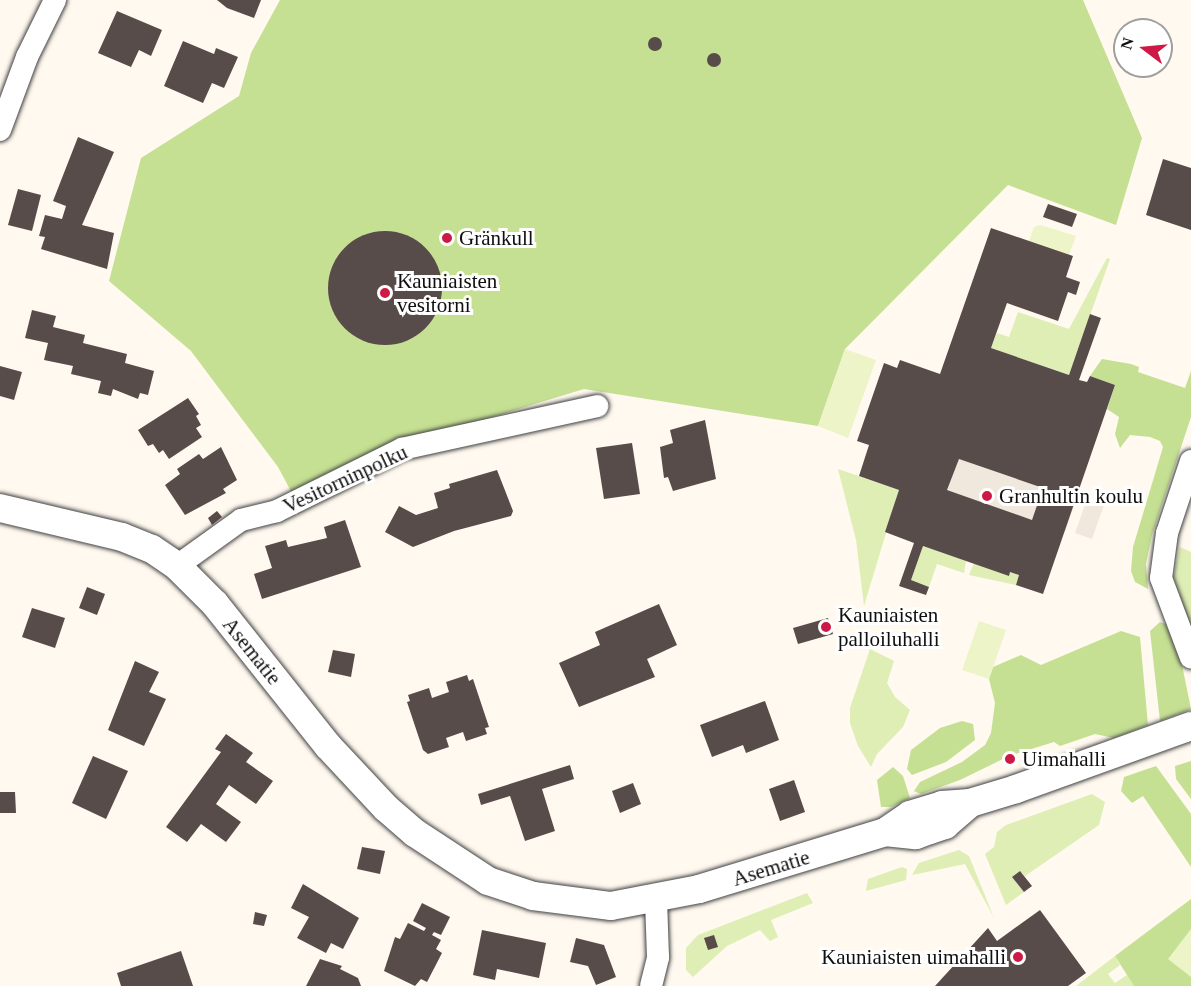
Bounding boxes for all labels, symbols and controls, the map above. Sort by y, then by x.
north arrow [1113,18,1173,78]
text: N [1117,36,1137,51]
place label: Gränkull [459,225,534,251]
marker: Gränkull [440,231,454,245]
place label: Kauniaisten vesitorni [397,268,497,318]
marker: Kauniaisten vesitorni [378,286,392,300]
street label: Vesitorninpolku [279,439,411,519]
place label: Granhultin koulu [999,483,1143,509]
marker: Granhultin koulu [980,489,994,503]
place label: Kauniaisten palloiluhalli [838,602,939,652]
street label: Asematie [217,612,287,690]
marker: Kauniaisten palloiluhalli [819,620,833,634]
place label: Uimahalli [1022,746,1106,772]
marker: Uimahalli [1003,752,1017,766]
street label: Asematie [729,844,813,892]
place label: Kauniaisten uimahalli [821,944,1006,970]
marker: Kauniaisten uimahalli [1011,950,1025,964]

